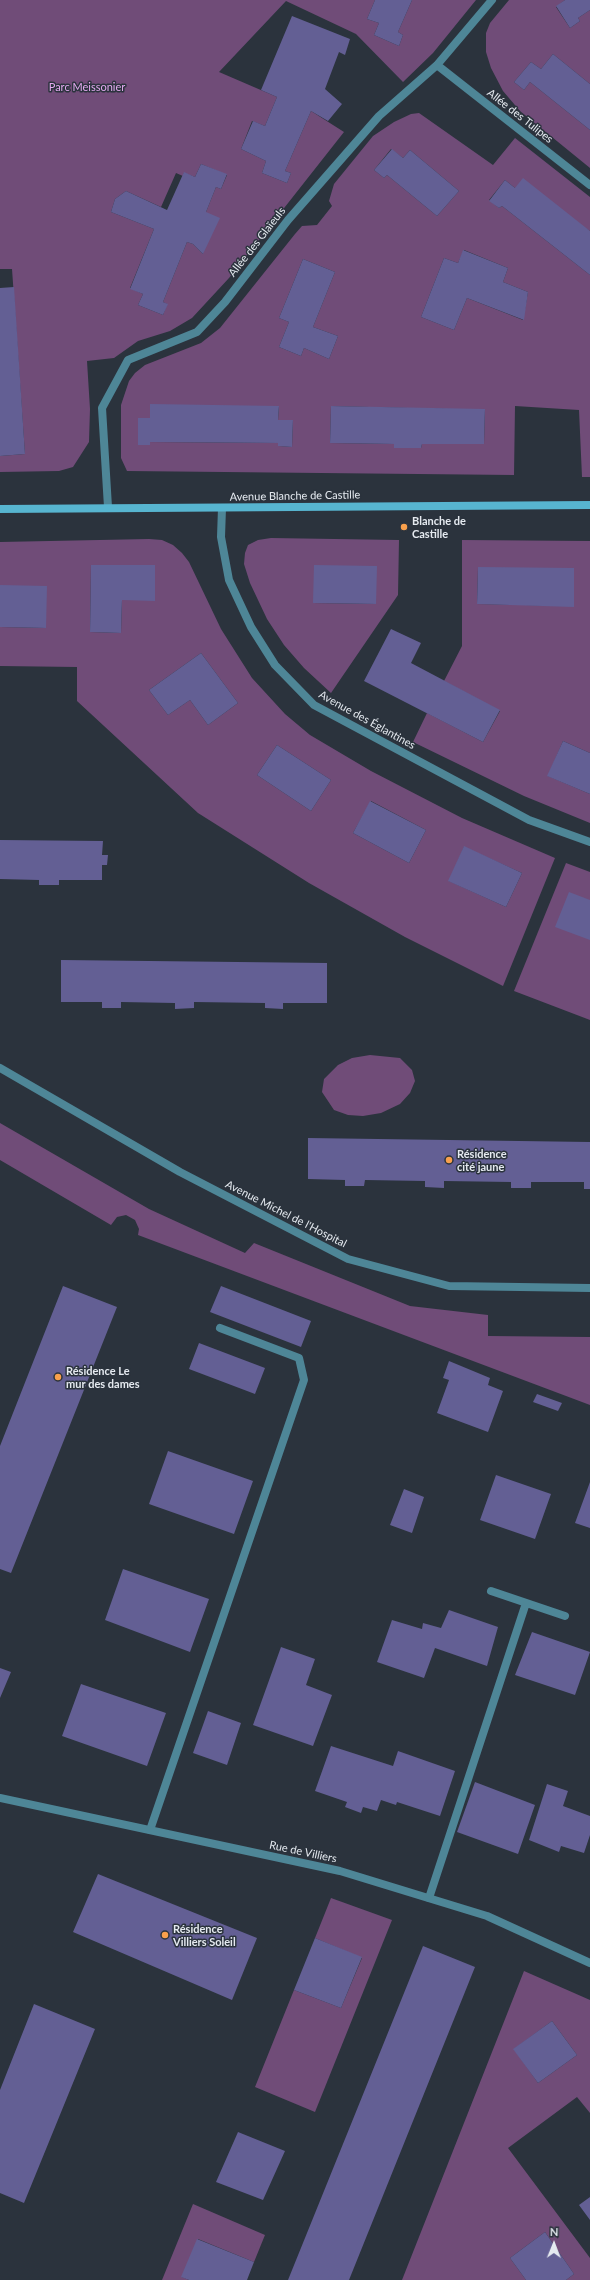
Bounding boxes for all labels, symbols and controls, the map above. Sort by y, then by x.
park label: Parc Meissonier [49,80,125,94]
street label: Allée des Tulipes [484,86,556,146]
street label: Allée des Glaïeuls [226,205,288,279]
street label: Avenue Blanche de Castille [230,488,360,504]
place label: Blanche de Castille [412,514,466,540]
marker: Blanche de Castille [399,522,409,532]
street label: Avenue des Églantines [316,688,418,752]
place label: Résidence cité jaune [457,1147,507,1173]
marker: Résidence cité jaune [444,1155,454,1165]
street label: Avenue Michel de l'Hospital [223,1178,349,1250]
place label: Résidence Le mur des dames [66,1364,140,1390]
marker: Résidence Le mur des dames [53,1372,63,1382]
street label: Rue de Villiers [268,1838,338,1866]
place label: Résidence Villiers Soleil [173,1922,236,1948]
marker: Résidence Villiers Soleil [160,1930,170,1940]
north arrow [534,2224,574,2264]
text: N [550,2225,559,2238]

